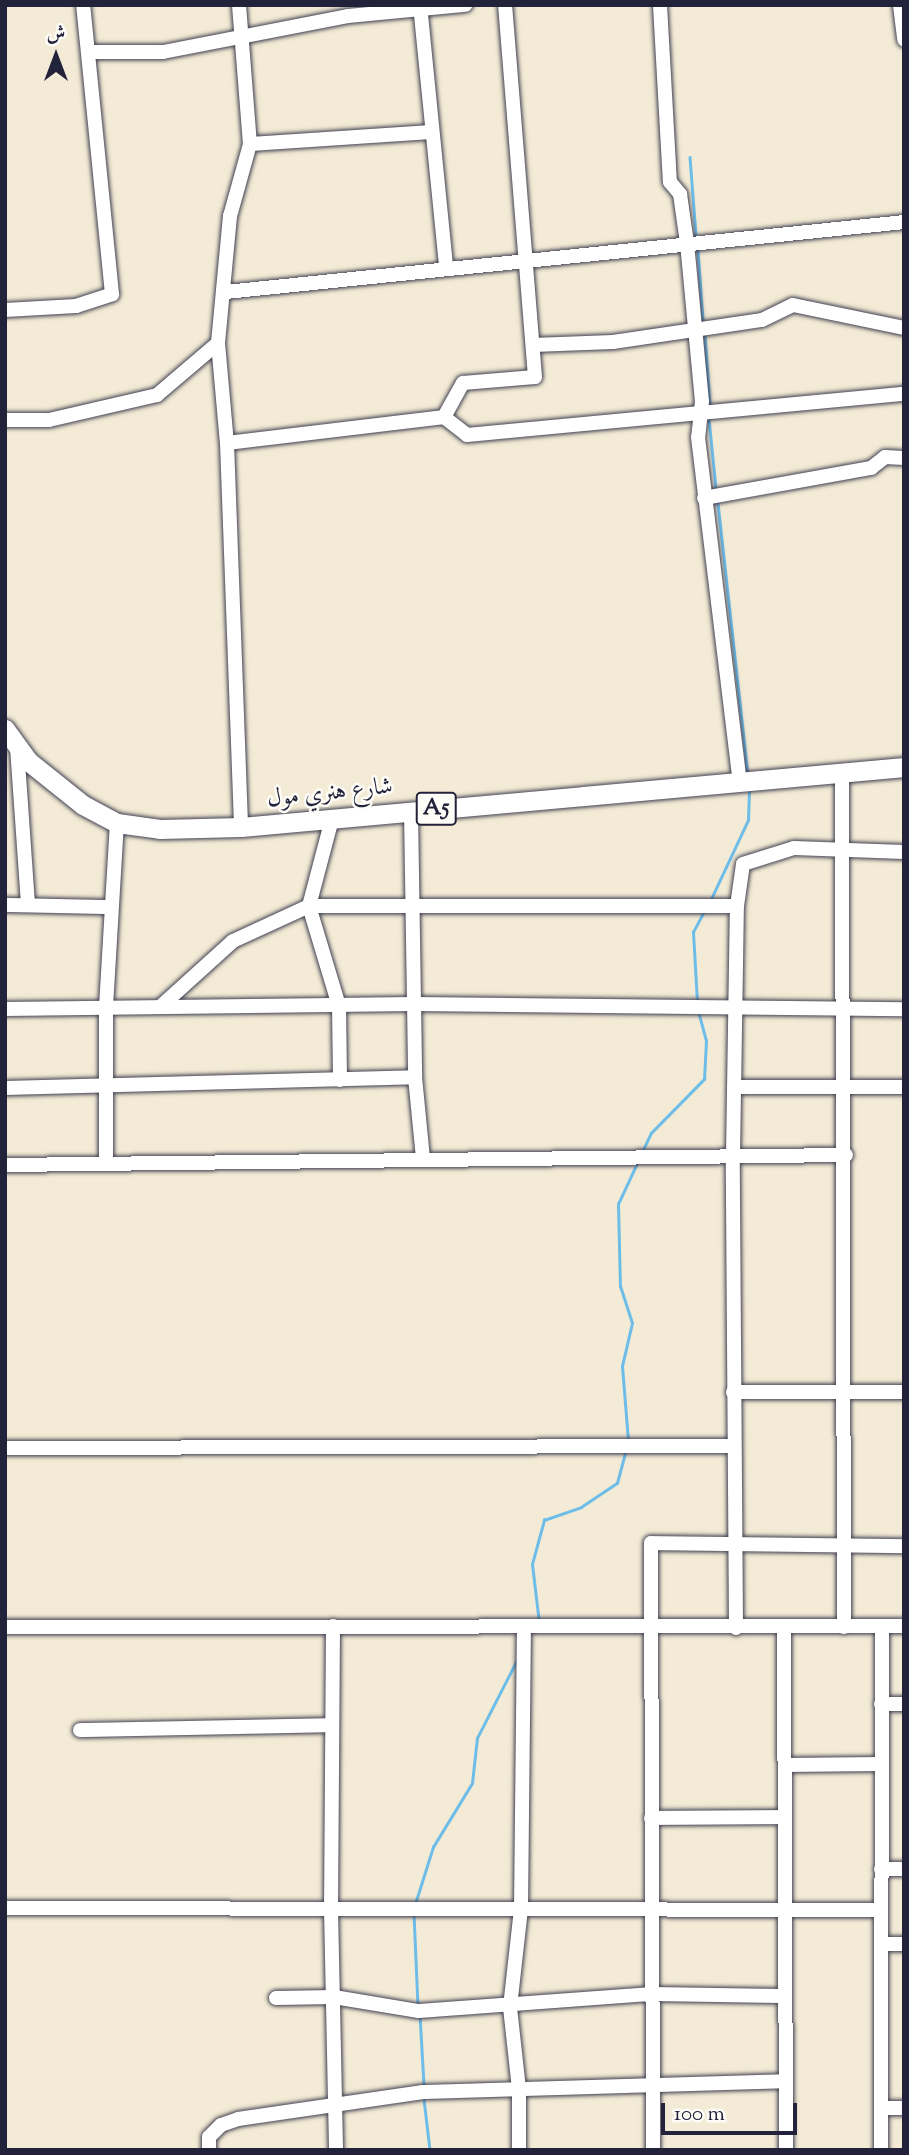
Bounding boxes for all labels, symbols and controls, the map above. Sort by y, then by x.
north arrow [21,21,91,91]
text: ش [47,21,65,48]
street label: شارع هنري مول [266,773,394,815]
road number: A5 [415,790,457,828]
scale bar [664,2088,800,2132]
text: 100 m [674,2100,725,2130]

